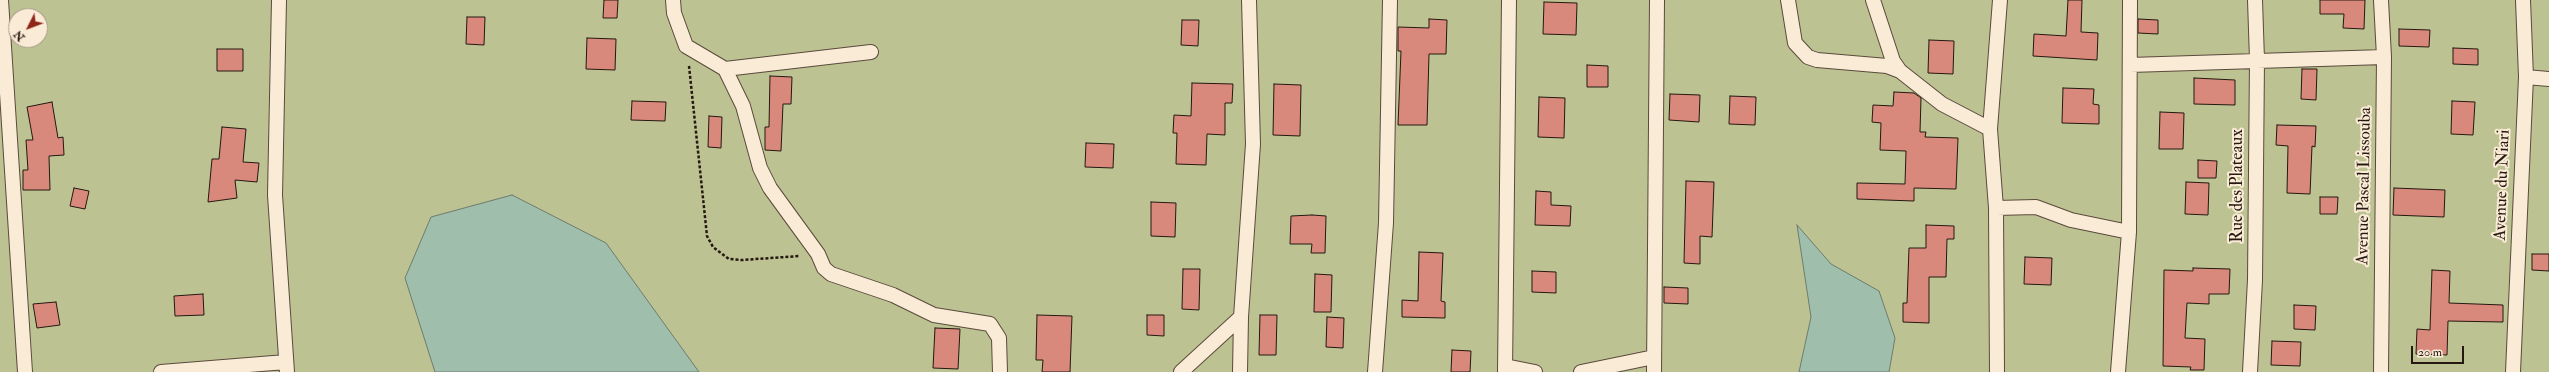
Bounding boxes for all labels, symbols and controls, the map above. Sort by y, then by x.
north arrow [8,8,48,48]
text: N [11,28,28,44]
street label: Avenue Pascal Lissouba [2353,107,2377,265]
street label: Rue des Plateaux [2228,129,2248,243]
street label: Avenue du Niari [2491,129,2515,241]
scale bar [2413,338,2466,364]
text: 20 m [2418,345,2442,360]

